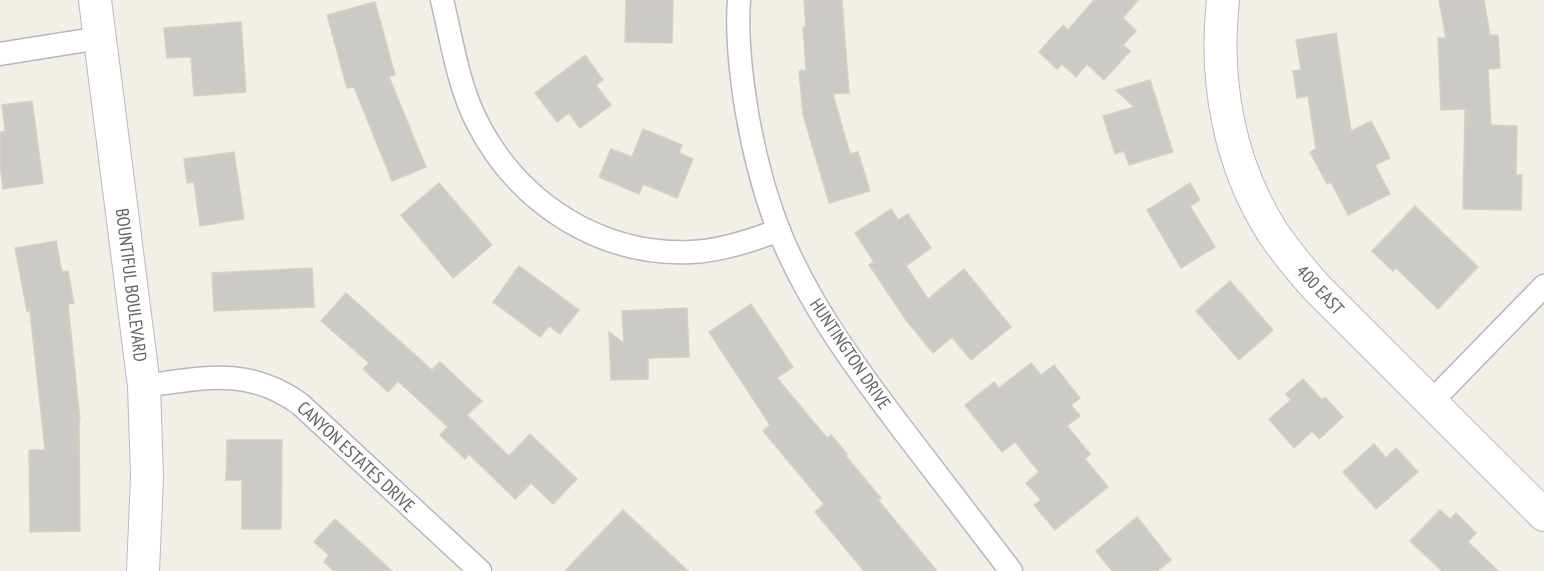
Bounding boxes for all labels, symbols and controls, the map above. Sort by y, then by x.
street label: BOUNTIFUL BOULEVARD [111,207,152,363]
street label: 400 EAST [1291,260,1349,319]
street label: HUNTINGTON DRIVE [805,294,896,413]
street label: CANYON ESTATES DRIVE [293,396,420,517]

